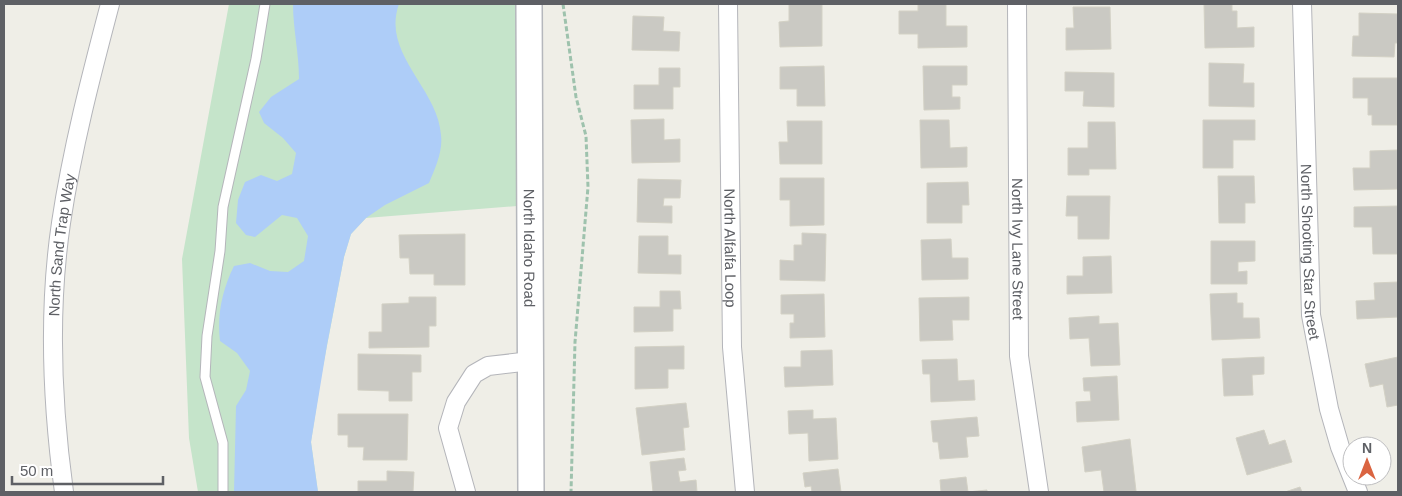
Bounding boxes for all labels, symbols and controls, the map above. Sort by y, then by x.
street label: North Shooting Star Street [1298,164,1324,342]
street label: North Sand Trap Way [45,172,78,317]
street label: North Ivy Lane Street [1009,178,1027,321]
street label: North Alfalfa Loop [722,188,740,308]
street label: North Idaho Road [521,189,539,307]
north arrow [1342,436,1392,486]
text: N [1362,440,1372,456]
scale bar [12,454,164,486]
text: 50 m [20,462,53,479]

